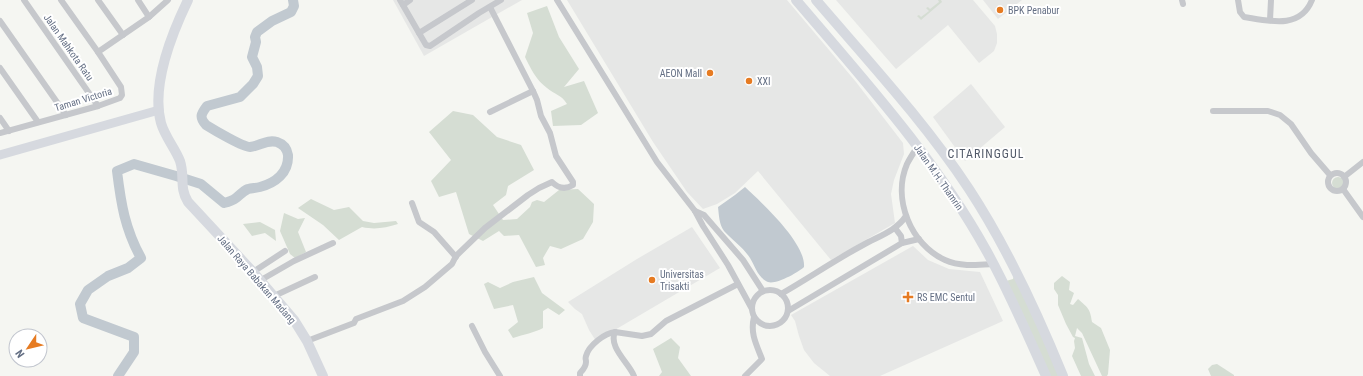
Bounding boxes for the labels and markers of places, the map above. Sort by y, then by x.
marker: BPK Penabur [995,5,1005,15]
place label: BPK Penabur [1008,5,1059,16]
place label: AEON Mall [660,68,702,79]
marker: AEON Mall [705,68,715,78]
marker: XXI [744,76,754,86]
place label: XXI [757,76,771,87]
place label: Universitas Trisakti [660,269,704,292]
marker: Universitas Trisakti [647,275,657,285]
marker: RS EMC Sentul [902,291,914,303]
place label: RS EMC Sentul [917,292,975,303]

